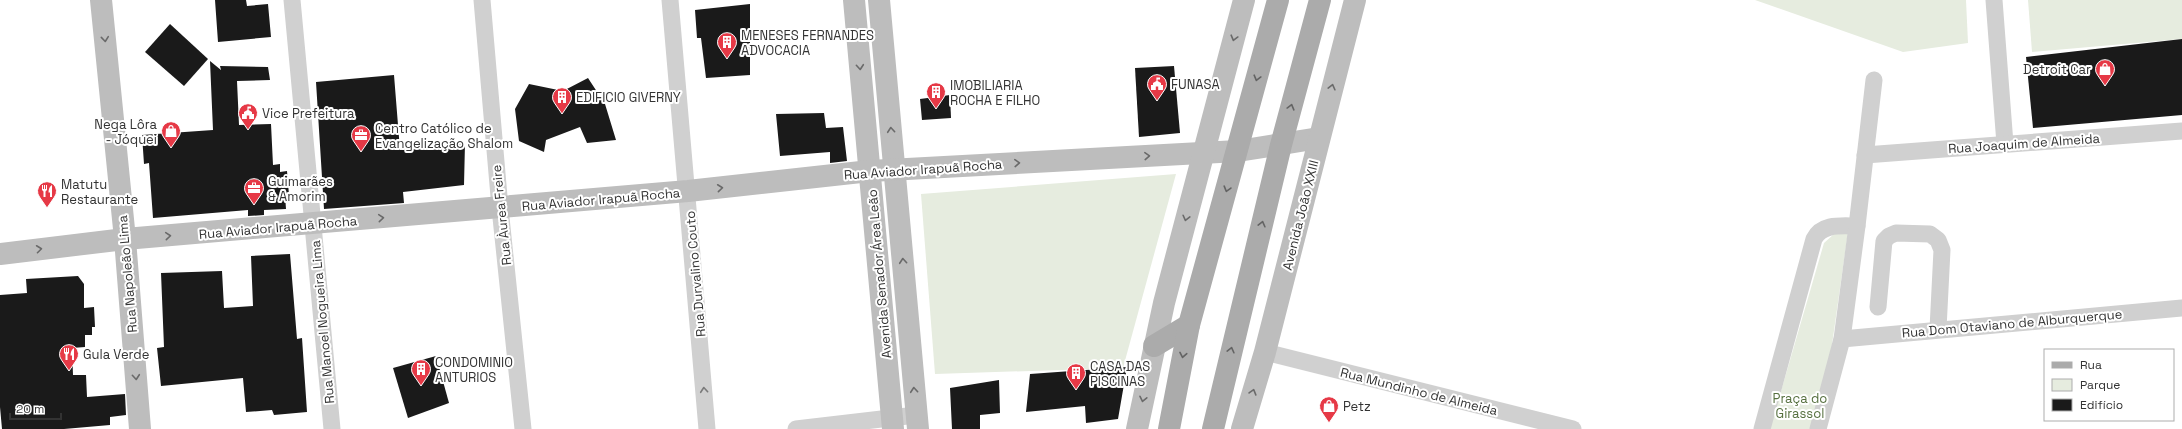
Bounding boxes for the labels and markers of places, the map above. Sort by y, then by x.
place label: MENESES FERNANDES ADVOCACIA [741,27,874,59]
building icon: MENESES FERNANDES ADVOCACIA [716,31,738,59]
shop icon: Detroit Car [2094,58,2116,86]
place label: Detroit Car [2023,61,2091,78]
public building icon: FUNASA [1146,73,1168,101]
place label: FUNASA [1171,76,1220,93]
place label: IMOBILIARIA ROCHA E FILHO [950,77,1040,109]
building icon: IMOBILIARIA ROCHA E FILHO [925,81,947,109]
building icon: EDIFICIO GIVERNY [551,86,573,114]
place label: EDIFICIO GIVERNY [576,89,681,106]
public building icon: Vice Prefeitura [237,102,259,130]
place label: Vice Prefeitura [262,105,355,122]
place label: Nega Lôra - Jóquei [94,116,158,148]
shop icon: Nega Lôra - Jóquei [160,120,182,148]
place label: Centro Católico de Evangelização Shalom [375,120,513,152]
office icon: Centro Católico de Evangelização Shalom [350,124,372,152]
place label: Guimarães & Amorim [268,173,333,205]
place label: Matutu Restaurante [61,176,138,208]
office icon: Guimarães & Amorim [243,177,265,205]
restaurant icon: Matutu Restaurante [36,180,58,208]
restaurant icon: Gula Verde [58,343,80,371]
place label: Gula Verde [83,346,149,363]
place label: CONDOMINIO ANTURIOS [435,354,513,386]
building icon: CONDOMINIO ANTURIOS [410,358,432,386]
place label: CASA DAS PISCINAS [1090,358,1150,390]
building icon: CASA DAS PISCINAS [1065,362,1087,390]
shop icon: Petz [1318,395,1340,423]
place label: Petz [1343,398,1371,415]

